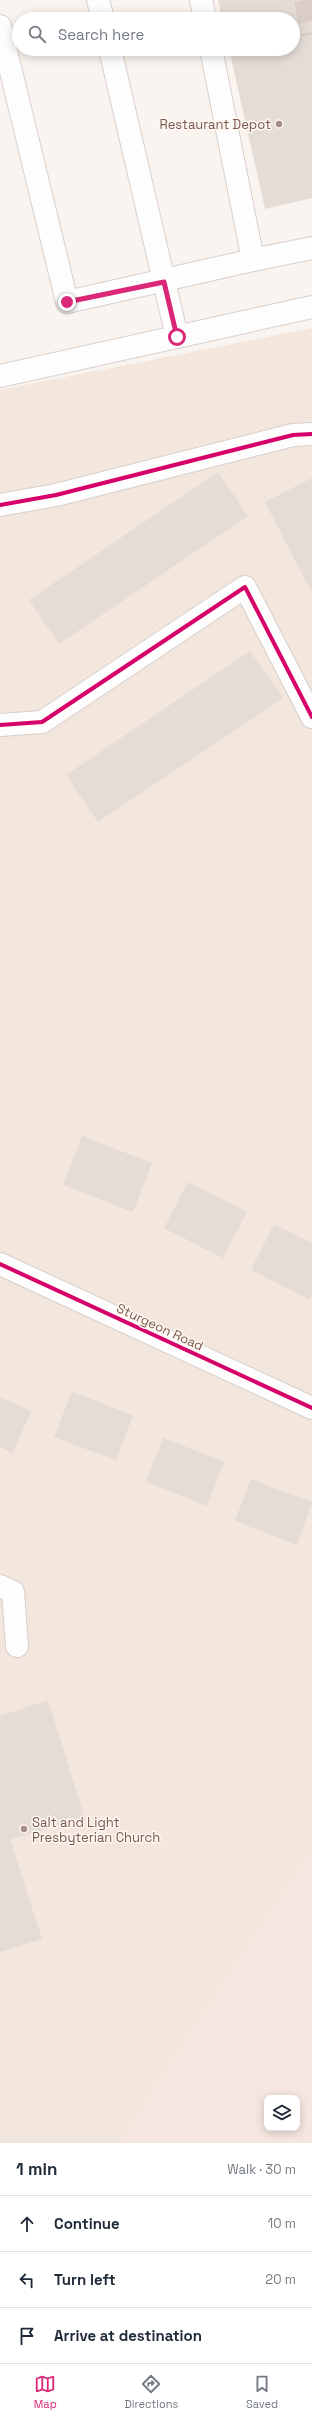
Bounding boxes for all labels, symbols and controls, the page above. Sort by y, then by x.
search box [12,12,300,56]
icon: search [26,23,48,45]
text: Search here [58,25,144,44]
place label: Restaurant Depot [159,116,271,133]
marker: Restaurant Depot [274,119,284,129]
route end [58,293,76,311]
route start [168,328,186,346]
street label: Sturgeon Road [114,1299,206,1355]
place label: Salt and Light Presbyterian Church [32,1814,160,1846]
marker: Salt and Light Presbyterian Church [19,1824,29,1834]
map controls [264,2095,300,2131]
button: layers [264,2095,300,2131]
text: 1 min [16,2158,58,2180]
text: Walk · 30 m [227,2161,296,2178]
icon: ahead [16,2213,38,2235]
text: Continue [54,2214,120,2233]
text: 10 m [268,2215,296,2232]
icon: left [16,2269,38,2291]
text: Turn left [54,2270,116,2289]
text: 20 m [265,2271,296,2288]
icon: arrive [16,2325,38,2347]
text: Arrive at destination [54,2326,202,2345]
tab: Map [34,2373,57,2411]
tab: Directions [124,2373,178,2411]
tab: Saved [246,2373,278,2411]

